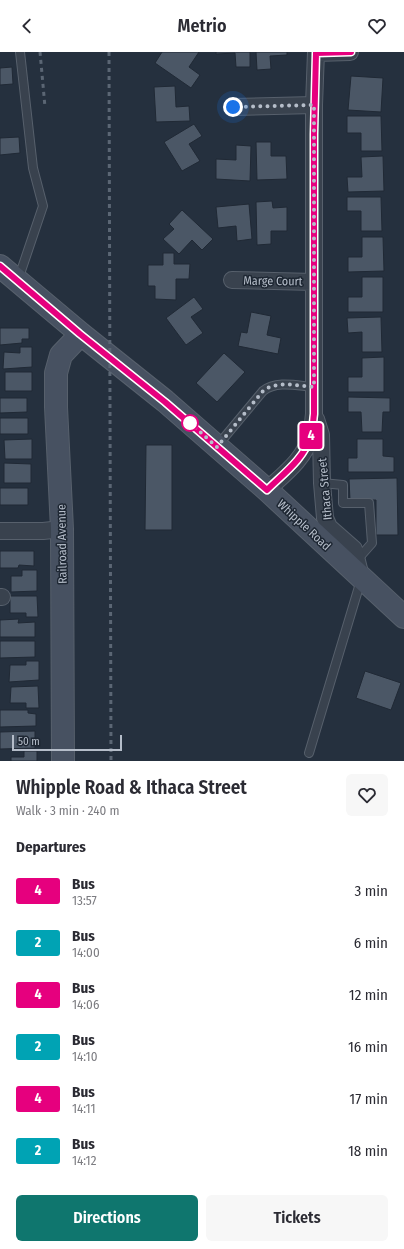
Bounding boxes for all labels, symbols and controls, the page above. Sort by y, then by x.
icon: back [16,15,38,37]
text: Metrio [178,15,227,37]
icon: heart [366,15,388,37]
your location [223,97,243,117]
street label: Marge Court [243,273,303,289]
unlabelled marker [181,414,199,432]
line badge: 4 [298,423,324,449]
text: 4 [307,427,315,444]
street label: Ithaca Street [315,457,335,521]
street label: Whipple Road [274,497,334,553]
street label: Railroad Avenue [54,504,70,584]
scale bar [12,733,122,752]
text: 50 m [18,735,40,748]
button: heart [346,774,388,816]
text: Whipple Road & Ithaca Street [16,776,247,799]
text: Walk · 3 min · 240 m [16,803,119,818]
text: Departures [16,838,86,856]
text: Bus [72,875,95,893]
text: 4 [34,882,42,899]
text: 3 min [354,882,388,900]
text: 13:57 [72,893,97,908]
text: Bus [72,927,95,945]
text: 2 [35,934,41,951]
text: 6 min [354,934,388,952]
text: 14:00 [72,945,100,960]
text: Bus [72,979,95,997]
text: 4 [34,986,42,1003]
text: 12 min [349,986,388,1004]
text: 14:06 [72,997,99,1012]
text: Bus [72,1031,95,1049]
text: 2 [35,1038,41,1055]
text: 16 min [348,1038,388,1056]
text: 14:10 [72,1049,97,1064]
text: Bus [72,1083,95,1101]
text: 4 [34,1090,42,1107]
text: 17 min [349,1090,388,1108]
text: 14:11 [72,1101,96,1116]
text: Bus [72,1135,95,1153]
text: 2 [35,1142,41,1159]
text: 18 min [348,1142,388,1160]
text: 14:12 [72,1153,96,1168]
button: Directions [16,1195,198,1241]
button: Tickets [206,1195,388,1241]

